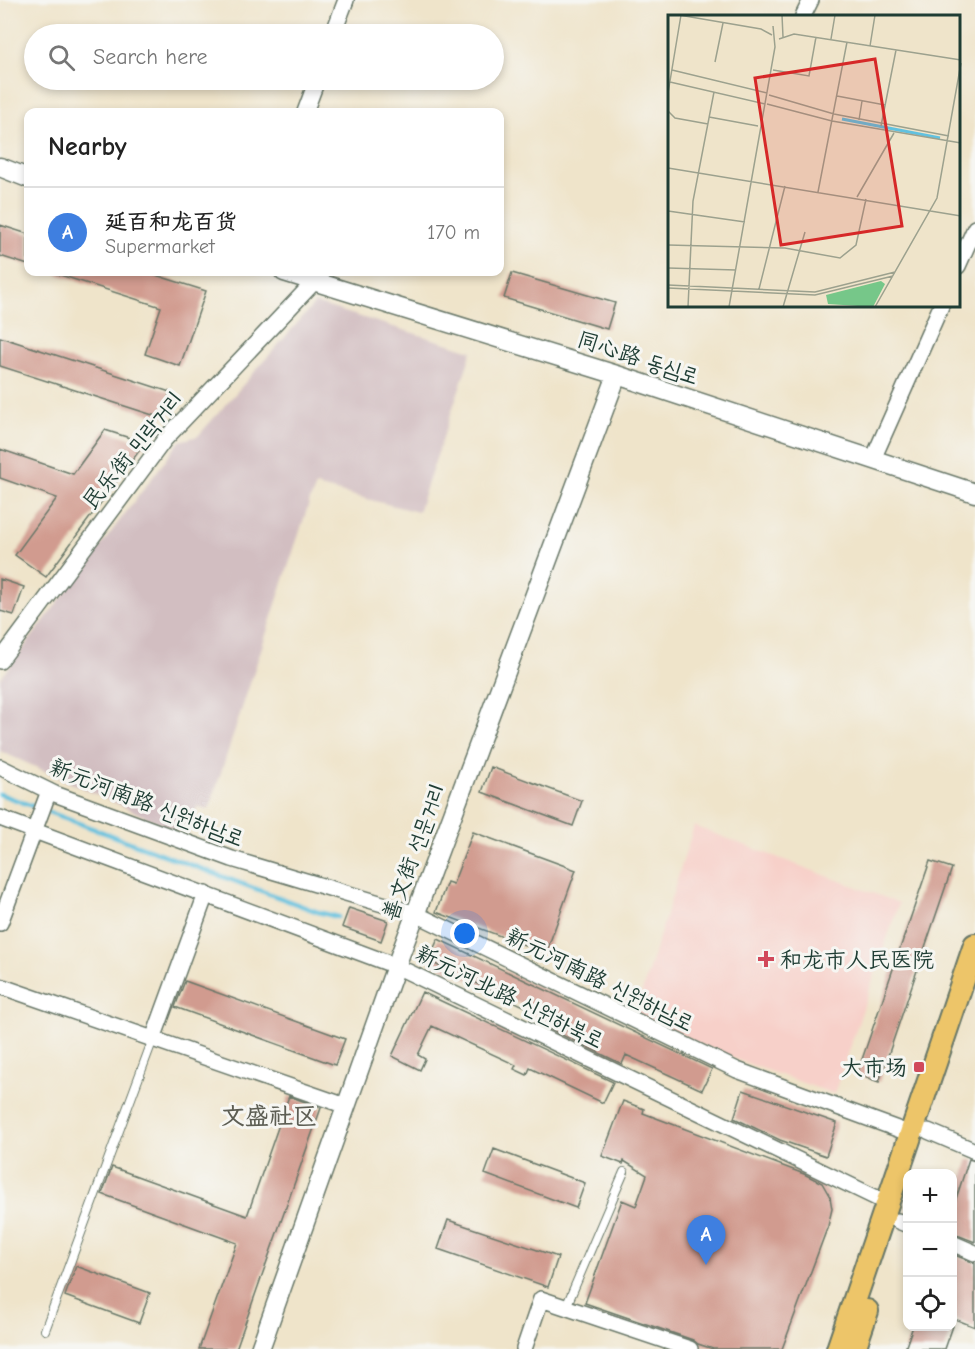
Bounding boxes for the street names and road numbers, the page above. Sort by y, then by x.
street label: 同心路 동심로 [574,326,702,390]
street label: 民乐街 민락거리 [77,386,188,515]
street label: 新元河南路 신원하남로 [46,754,247,852]
street label: 善文街 선문거리 [377,780,451,925]
street label: 新元河南路 신원하남로 [501,923,698,1037]
street label: 新元河北路 신원하북로 [411,940,608,1054]

